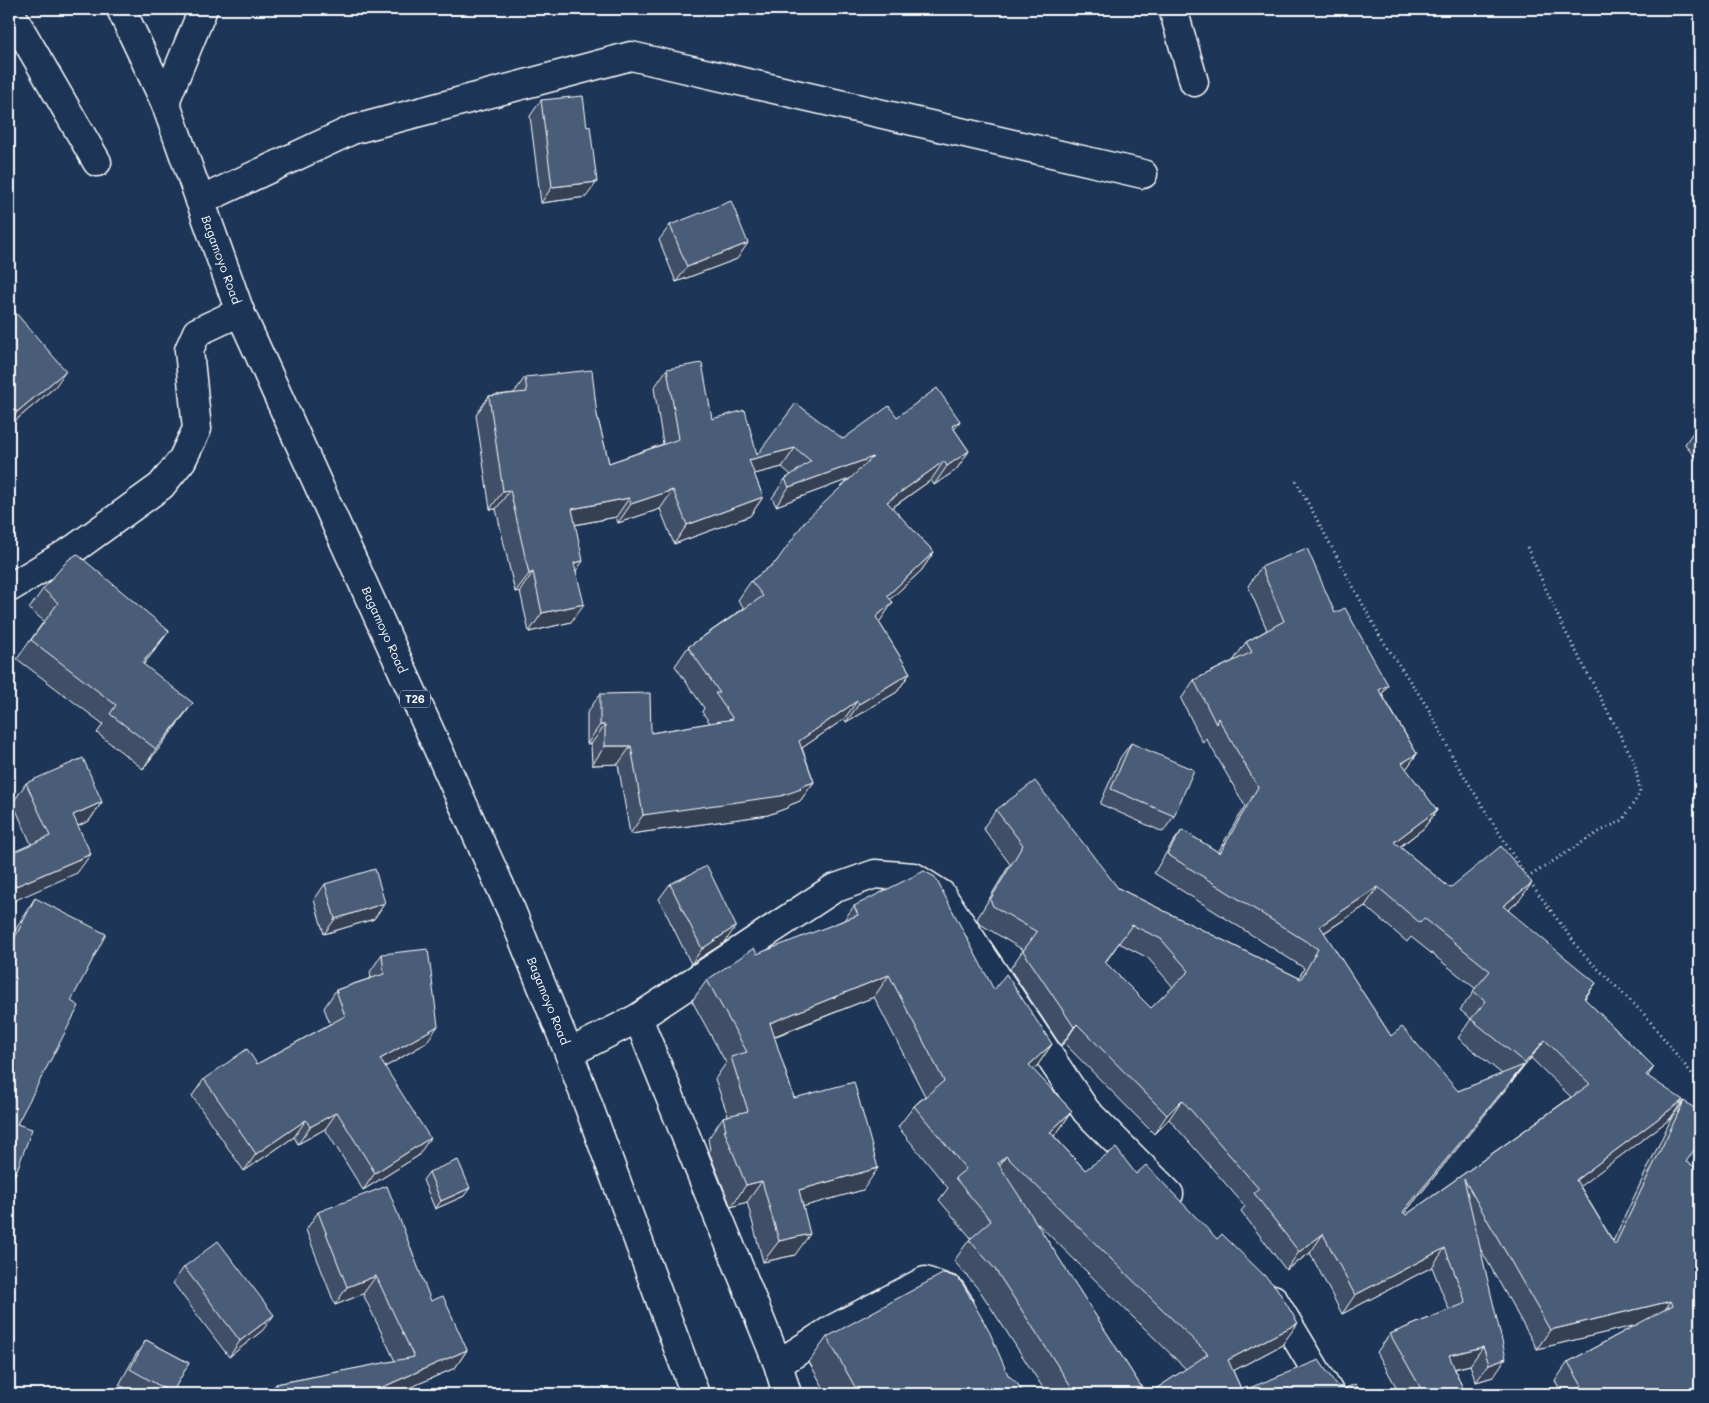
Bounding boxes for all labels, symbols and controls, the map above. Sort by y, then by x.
street label: Bagamoyo Road [198,213,246,307]
street label: Bagamoyo Road [359,584,411,676]
road number: T26 [400,691,430,708]
street label: Bagamoyo Road [524,954,574,1047]

